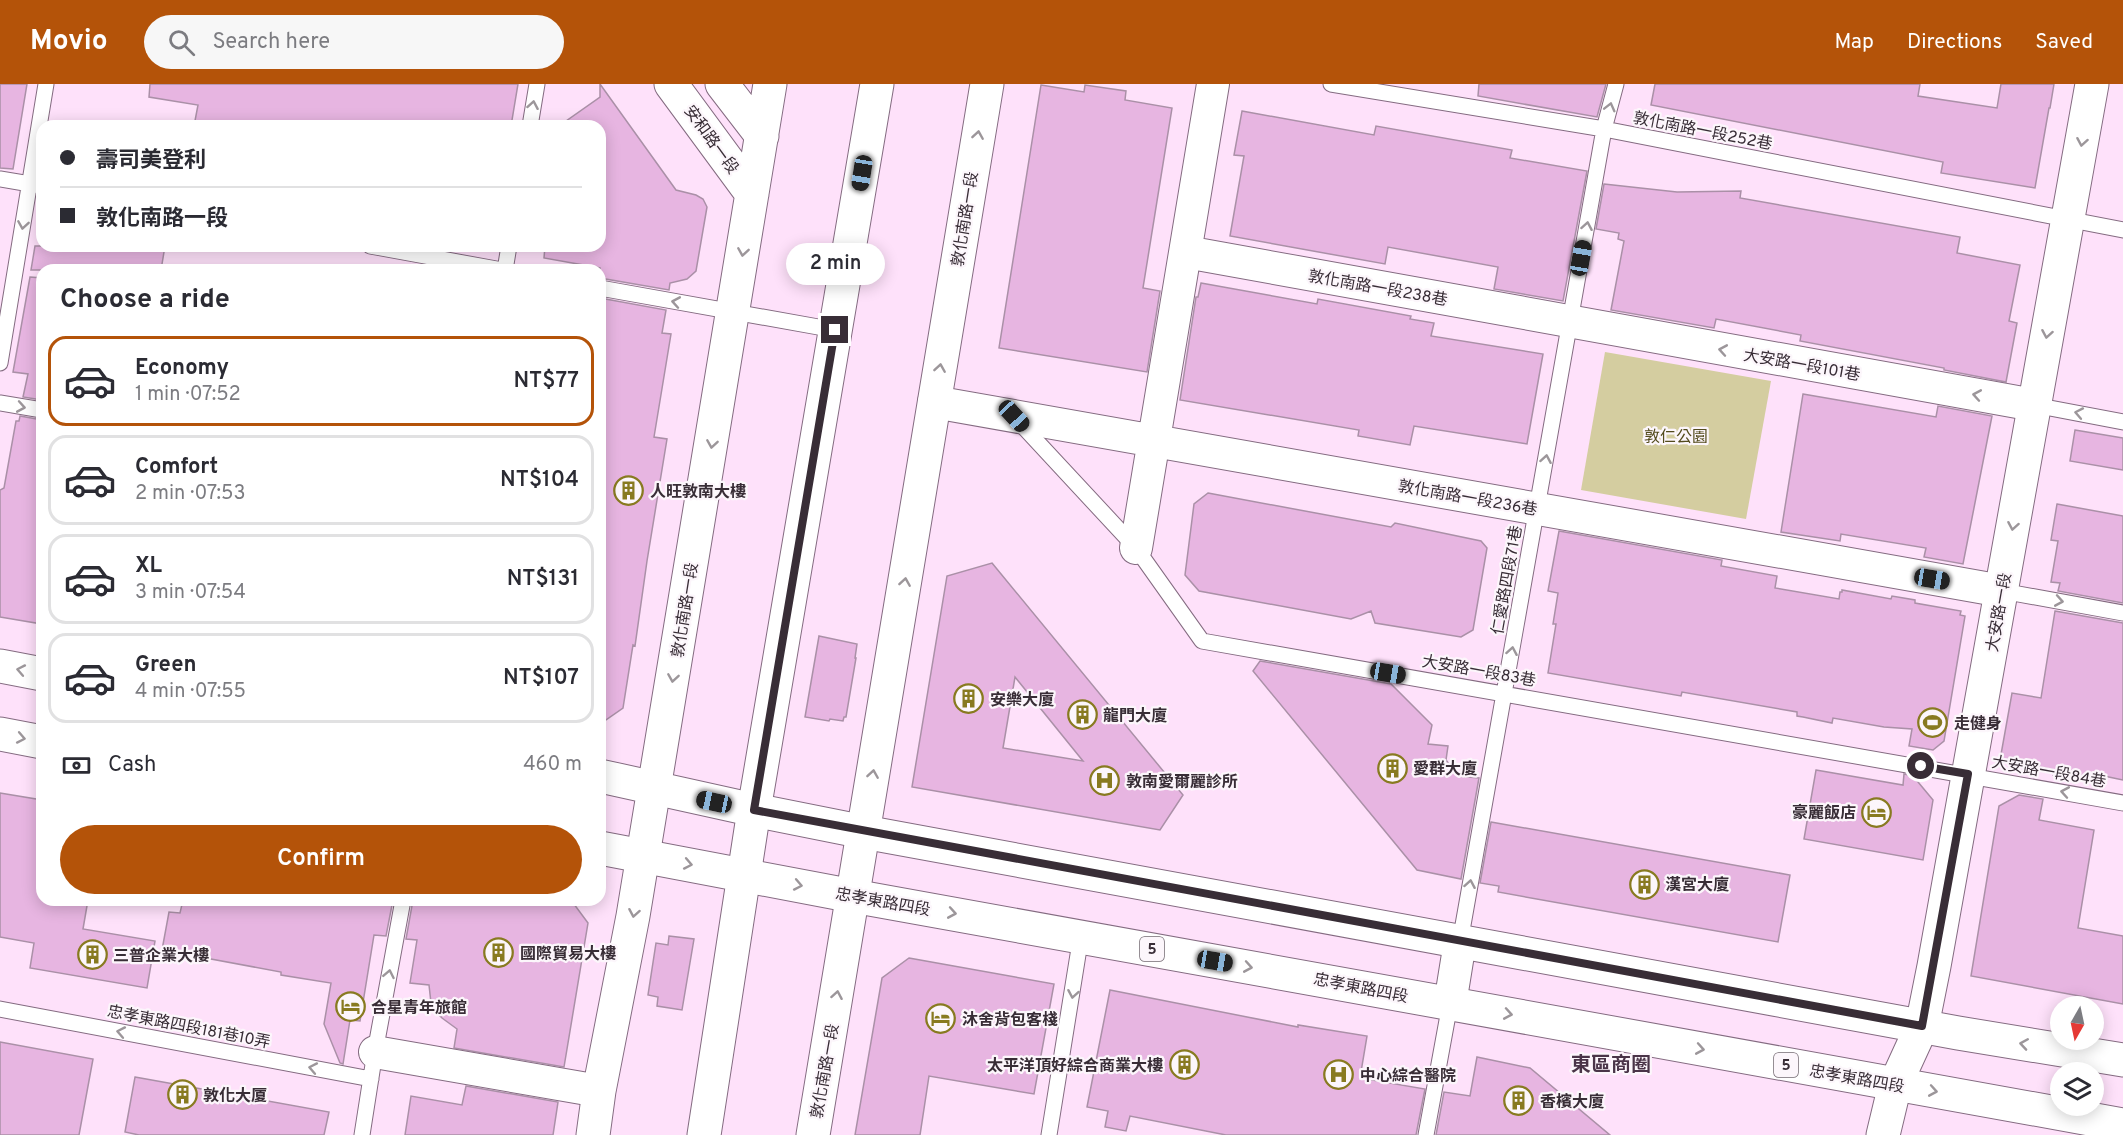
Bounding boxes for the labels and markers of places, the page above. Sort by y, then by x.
building icon: 人旺敦南大樓 [613,475,645,507]
place label: 人旺敦南大樓 [650,483,746,503]
building icon: 安樂大廈 [953,683,985,715]
place label: 安樂大廈 [990,691,1054,711]
building icon: 龍門大廈 [1066,699,1098,731]
place label: 龍門大廈 [1103,706,1167,727]
sports icon: 走健身 [1917,707,1949,739]
place label: 走健身 [1954,715,2002,735]
building icon: 愛群大廈 [1376,752,1408,784]
place label: 愛群大廈 [1413,760,1477,780]
hospital icon: 敦南愛爾麗診所 [1089,765,1121,797]
place label: 敦南愛爾麗診所 [1126,773,1238,793]
hotel icon: 豪麗飯店 [1861,796,1893,828]
place label: 豪麗飯店 [1792,803,1856,824]
building icon: 漢宮大廈 [1628,868,1660,900]
place label: 漢宮大廈 [1665,876,1729,896]
building icon: 國際貿易大樓 [483,937,515,969]
building icon: 三普企業大樓 [76,939,108,971]
place label: 國際貿易大樓 [520,945,616,965]
place label: 三普企業大樓 [113,947,209,967]
hotel icon: 合星青年旅館 [334,991,366,1023]
place label: 合星青年旅館 [371,999,467,1019]
hotel icon: 沐舍背包客棧 [925,1003,957,1035]
place label: 沐舍背包客棧 [962,1010,1058,1031]
building icon: 太平洋頂好綜合商業大樓 [1168,1049,1200,1081]
place label: 太平洋頂好綜合商業大樓 [987,1056,1163,1077]
hospital icon: 中心綜合醫院 [1323,1059,1355,1091]
place label: 中心綜合醫院 [1360,1067,1456,1087]
building icon: 敦化大厦 [166,1079,198,1111]
building icon: 香檳大廈 [1503,1085,1535,1117]
place label: 敦化大厦 [203,1086,267,1107]
place label: 香檳大廈 [1540,1092,1604,1113]

